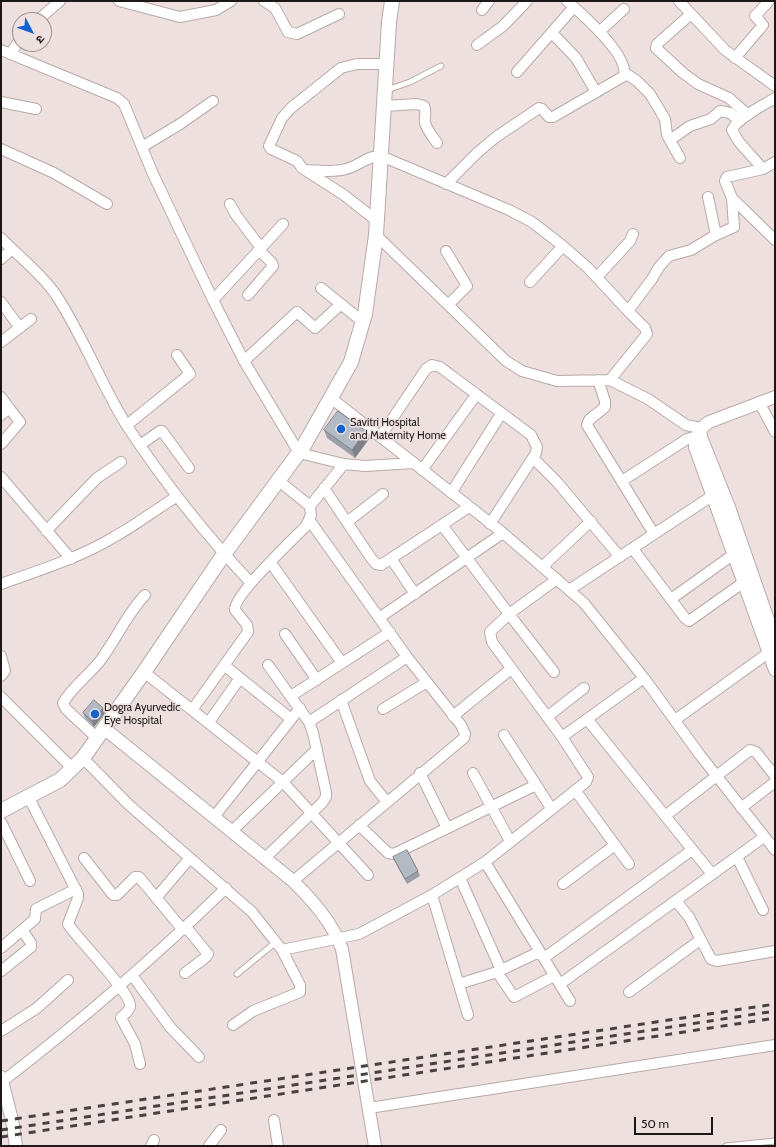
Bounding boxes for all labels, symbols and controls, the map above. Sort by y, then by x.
north arrow [12,12,52,52]
text: उ [33,32,48,46]
place label: Savitri Hospital and Maternity Home [350,416,446,442]
marker: Savitri Hospital and Maternity Home [335,423,347,435]
place label: Dogra Ayurvedic Eye Hospital [104,701,180,727]
marker: Dogra Ayurvedic Eye Hospital [89,708,101,720]
scale bar [636,1109,715,1135]
text: 50 m [641,1116,669,1131]

